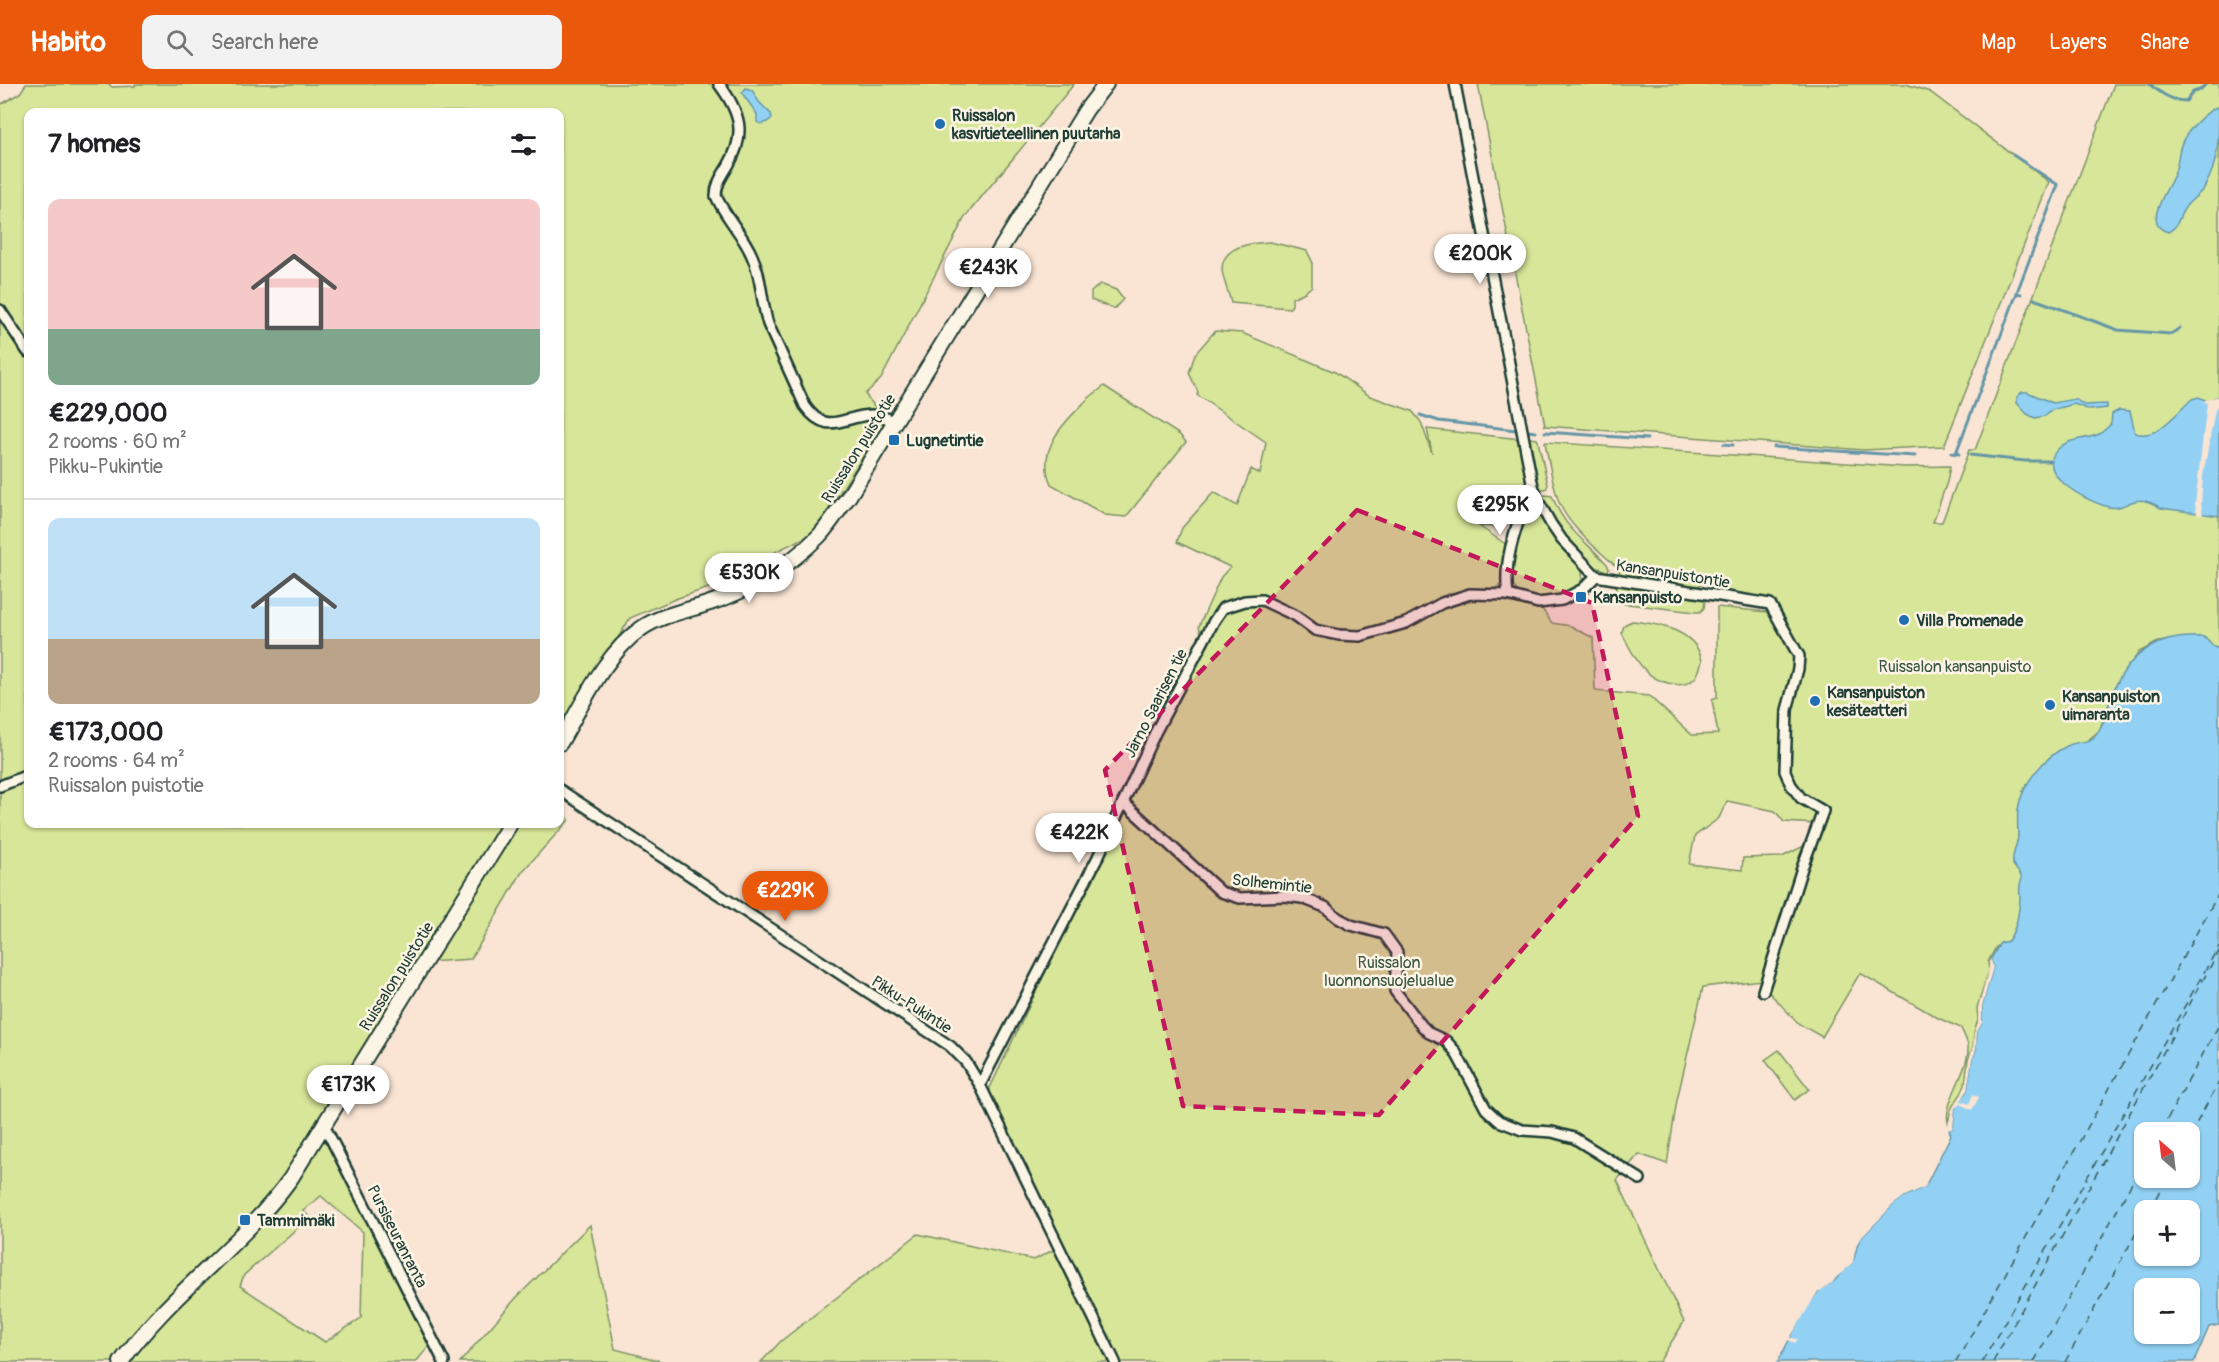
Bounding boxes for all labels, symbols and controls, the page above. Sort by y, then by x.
search box [142,15,562,69]
text: Habito [30,25,106,60]
icon: search [163,26,196,59]
text: Search here [211,28,318,56]
text: Map [1981,29,2016,56]
text: Layers [2049,29,2107,56]
text: Share [2140,29,2189,56]
place label: Ruissalon kasvitieteellinen puutarha [951,106,1121,144]
marker: Ruissalon kasvitieteellinen puutarha [933,117,947,131]
text: 7 homes [48,128,140,160]
icon: filters [507,128,540,161]
pin: €200K [1438,234,1522,285]
icon: home [240,238,348,346]
text: €200K [1448,241,1512,266]
pin: €243K [946,248,1030,299]
text: €243K [958,255,1018,280]
street label: Ruissalon puistotie [817,390,900,507]
text: €229,000 [48,397,168,429]
text: 2 rooms · 60 m² [48,429,187,454]
place label: Lugnetintie [906,431,984,451]
marker: Lugnetintie [887,433,901,447]
text: Pikku-Pukintie [48,454,163,479]
pin: €295K [1458,485,1542,536]
text: €295K [1471,492,1529,517]
pin: €530K [707,553,791,604]
street label: Kansanpuistontie [1614,555,1731,593]
icon: home [240,557,348,665]
text: €530K [719,560,779,585]
place label: Kansanpuisto [1593,588,1683,608]
marker: Kansanpuisto [1574,590,1588,604]
place label: Villa Promenade [1916,611,2024,631]
marker: Villa Promenade [1897,613,1911,627]
street label: Jarno Saarisen tie [1120,646,1192,761]
park label: Ruissalon kansanpuisto [1879,657,2032,677]
place label: Kansanpuiston kesäteatteri [1826,683,1925,721]
place label: Kansanpuiston uimaranta [2062,687,2160,725]
marker: Kansanpuiston kesäteatteri [1808,694,1822,708]
marker: Kansanpuiston uimaranta [2043,698,2057,712]
text: €173,000 [48,716,163,748]
text: 2 rooms · 64 m² [48,748,185,773]
text: Ruissalon puistotie [48,773,204,798]
pin: €422K [1037,813,1121,864]
text: €422K [1049,820,1109,845]
street label: Solhemintie [1231,870,1313,898]
pin: €229K [743,871,827,922]
text: €229K [756,878,814,903]
street label: Ruissalon puistotie [355,918,438,1035]
park label: Ruissalon luonnonsuojelualue [1324,953,1454,991]
street label: Pikku-Pukintie [867,971,956,1038]
pin: €173K [306,1065,390,1116]
text: €173K [321,1072,375,1097]
north arrow [2134,1122,2200,1188]
map controls [2134,1122,2200,1344]
street label: Pursiseuranranta [363,1182,432,1291]
button: + [2134,1200,2200,1266]
place label: Tammimäki [256,1211,335,1231]
marker: Tammimäki [238,1213,252,1227]
button: − [2134,1278,2200,1344]

